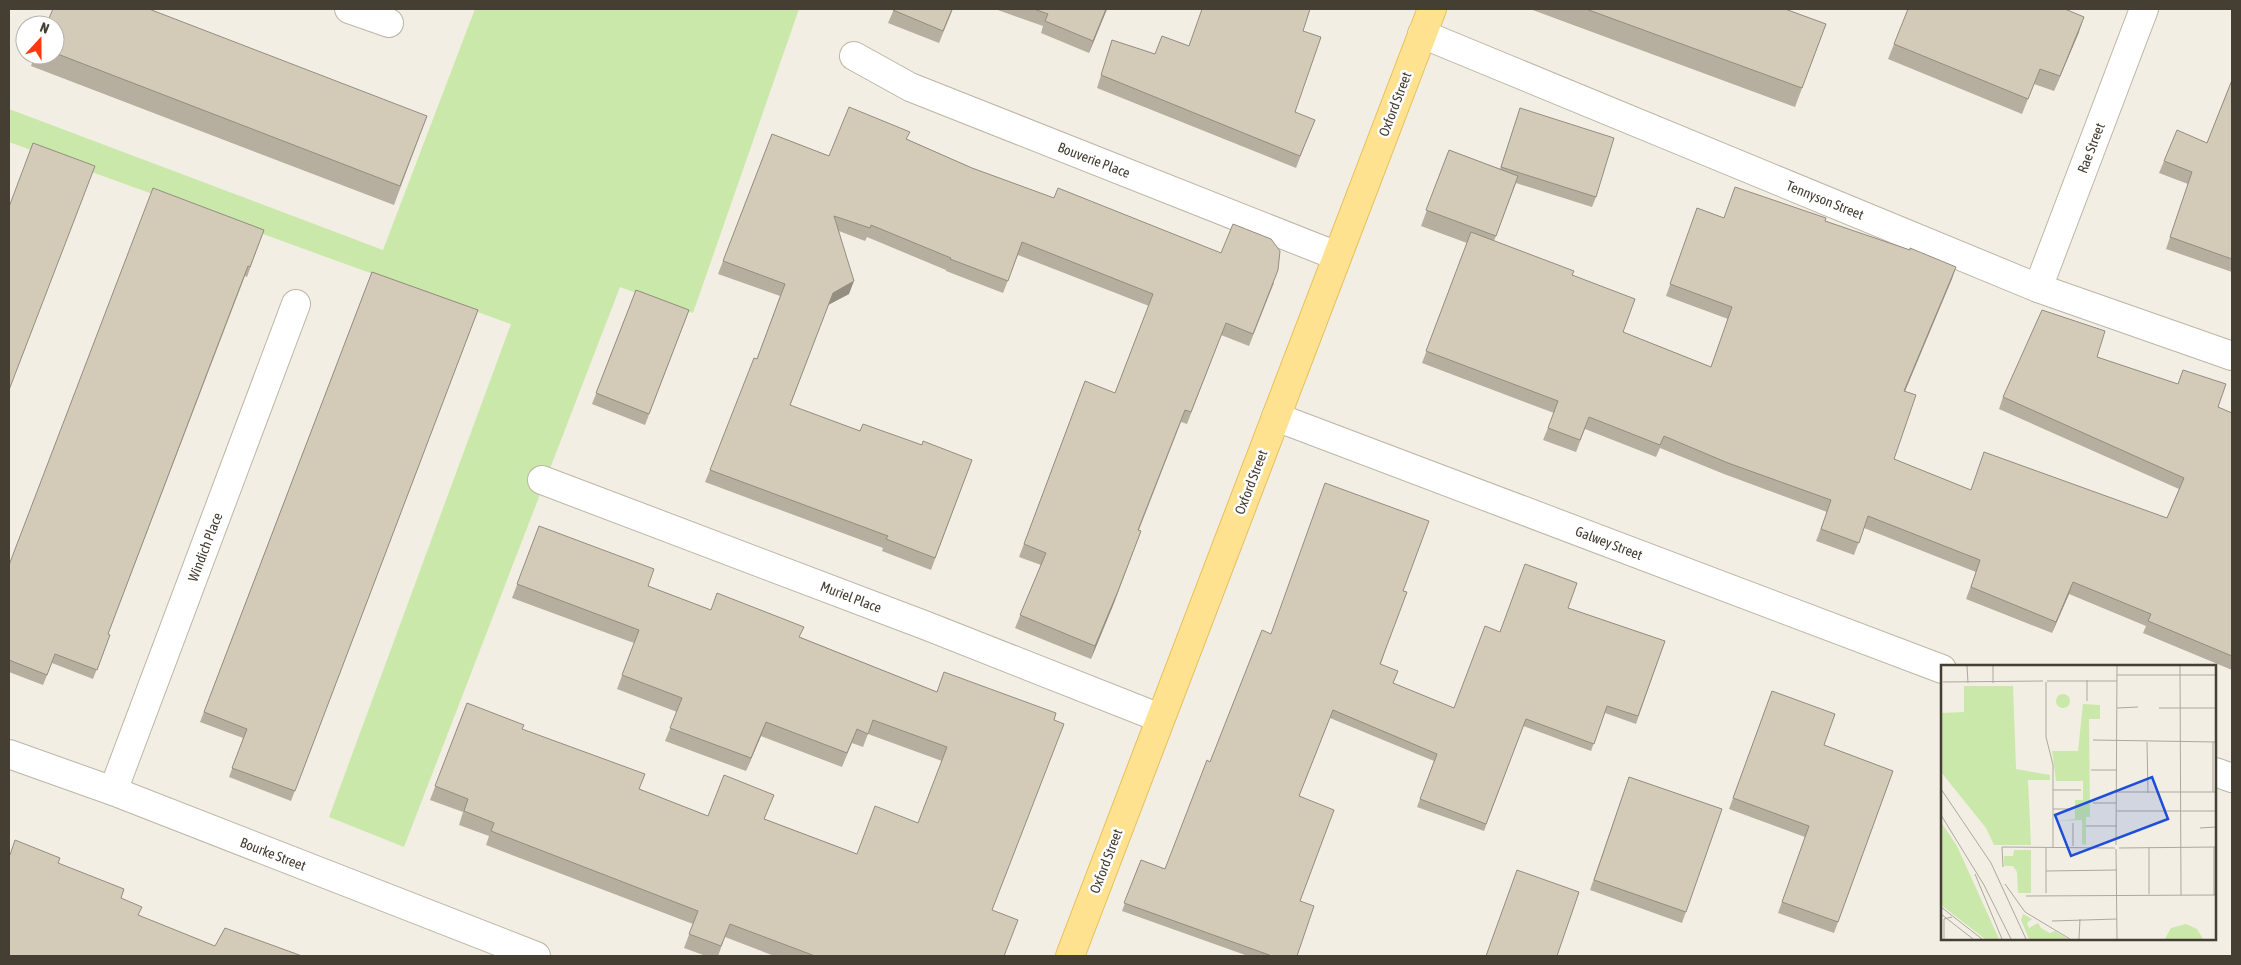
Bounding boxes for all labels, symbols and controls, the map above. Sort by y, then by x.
north arrow [15,15,65,65]
text: N [38,19,51,37]
street label: Oxford Street [1375,70,1415,138]
street label: Rae Street [2074,121,2108,175]
street label: Bouverie Place [1056,139,1132,181]
street label: Tennyson Street [1784,177,1866,223]
street label: Oxford Street [1231,448,1271,516]
street label: Windich Place [185,510,225,584]
street label: Galwey Street [1573,523,1645,563]
street label: Muriel Place [818,578,884,616]
inset map [1941,665,2216,940]
street label: Oxford Street [1086,827,1126,895]
street label: Bourke Street [238,834,308,874]

